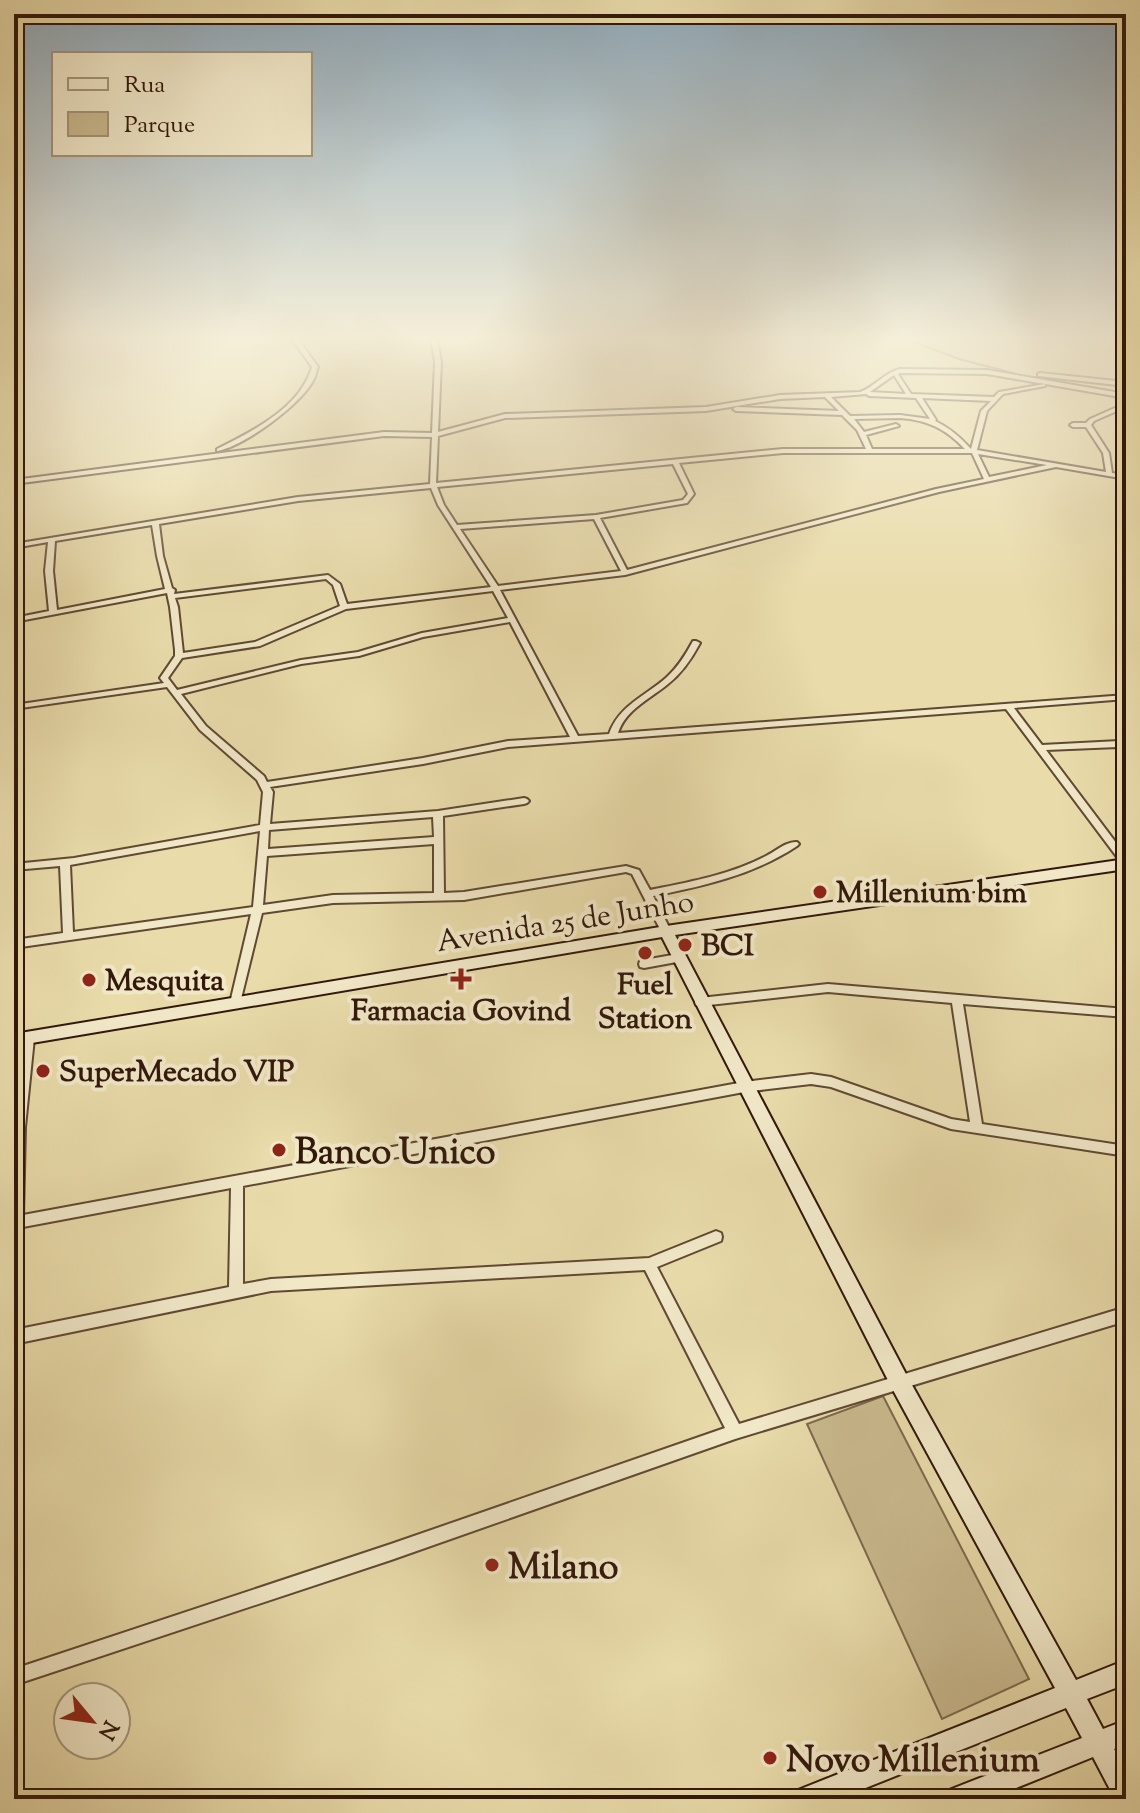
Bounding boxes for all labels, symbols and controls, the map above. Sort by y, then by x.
legend [52,52,312,156]
text: Rua [124,69,165,103]
text: Parque [124,109,195,143]
place label: Millenium bim [836,873,1027,916]
street label: Avenida 25 de Junho [434,882,697,965]
marker: Millenium bim [811,883,829,901]
place label: BCI [701,926,754,969]
marker: BCI [676,936,694,954]
marker: Fuel Station [636,944,654,962]
place label: Mesquita [105,961,224,1004]
place label: Fuel Station [598,965,692,1042]
marker: Farmacia Govind [452,970,470,988]
marker: Mesquita [80,971,98,989]
place label: Farmacia Govind [351,991,571,1034]
place label: SuperMecado VIP [59,1052,294,1095]
marker: SuperMecado VIP [34,1062,52,1080]
place label: Banco Unico [295,1128,495,1180]
marker: Banco Unico [270,1141,288,1159]
place label: Milano [508,1543,619,1595]
marker: Milano [483,1556,501,1574]
north arrow [52,1681,132,1761]
text: N [88,1714,125,1745]
place label: Novo Millenium [786,1736,1040,1788]
marker: Novo Millenium [761,1749,779,1767]

